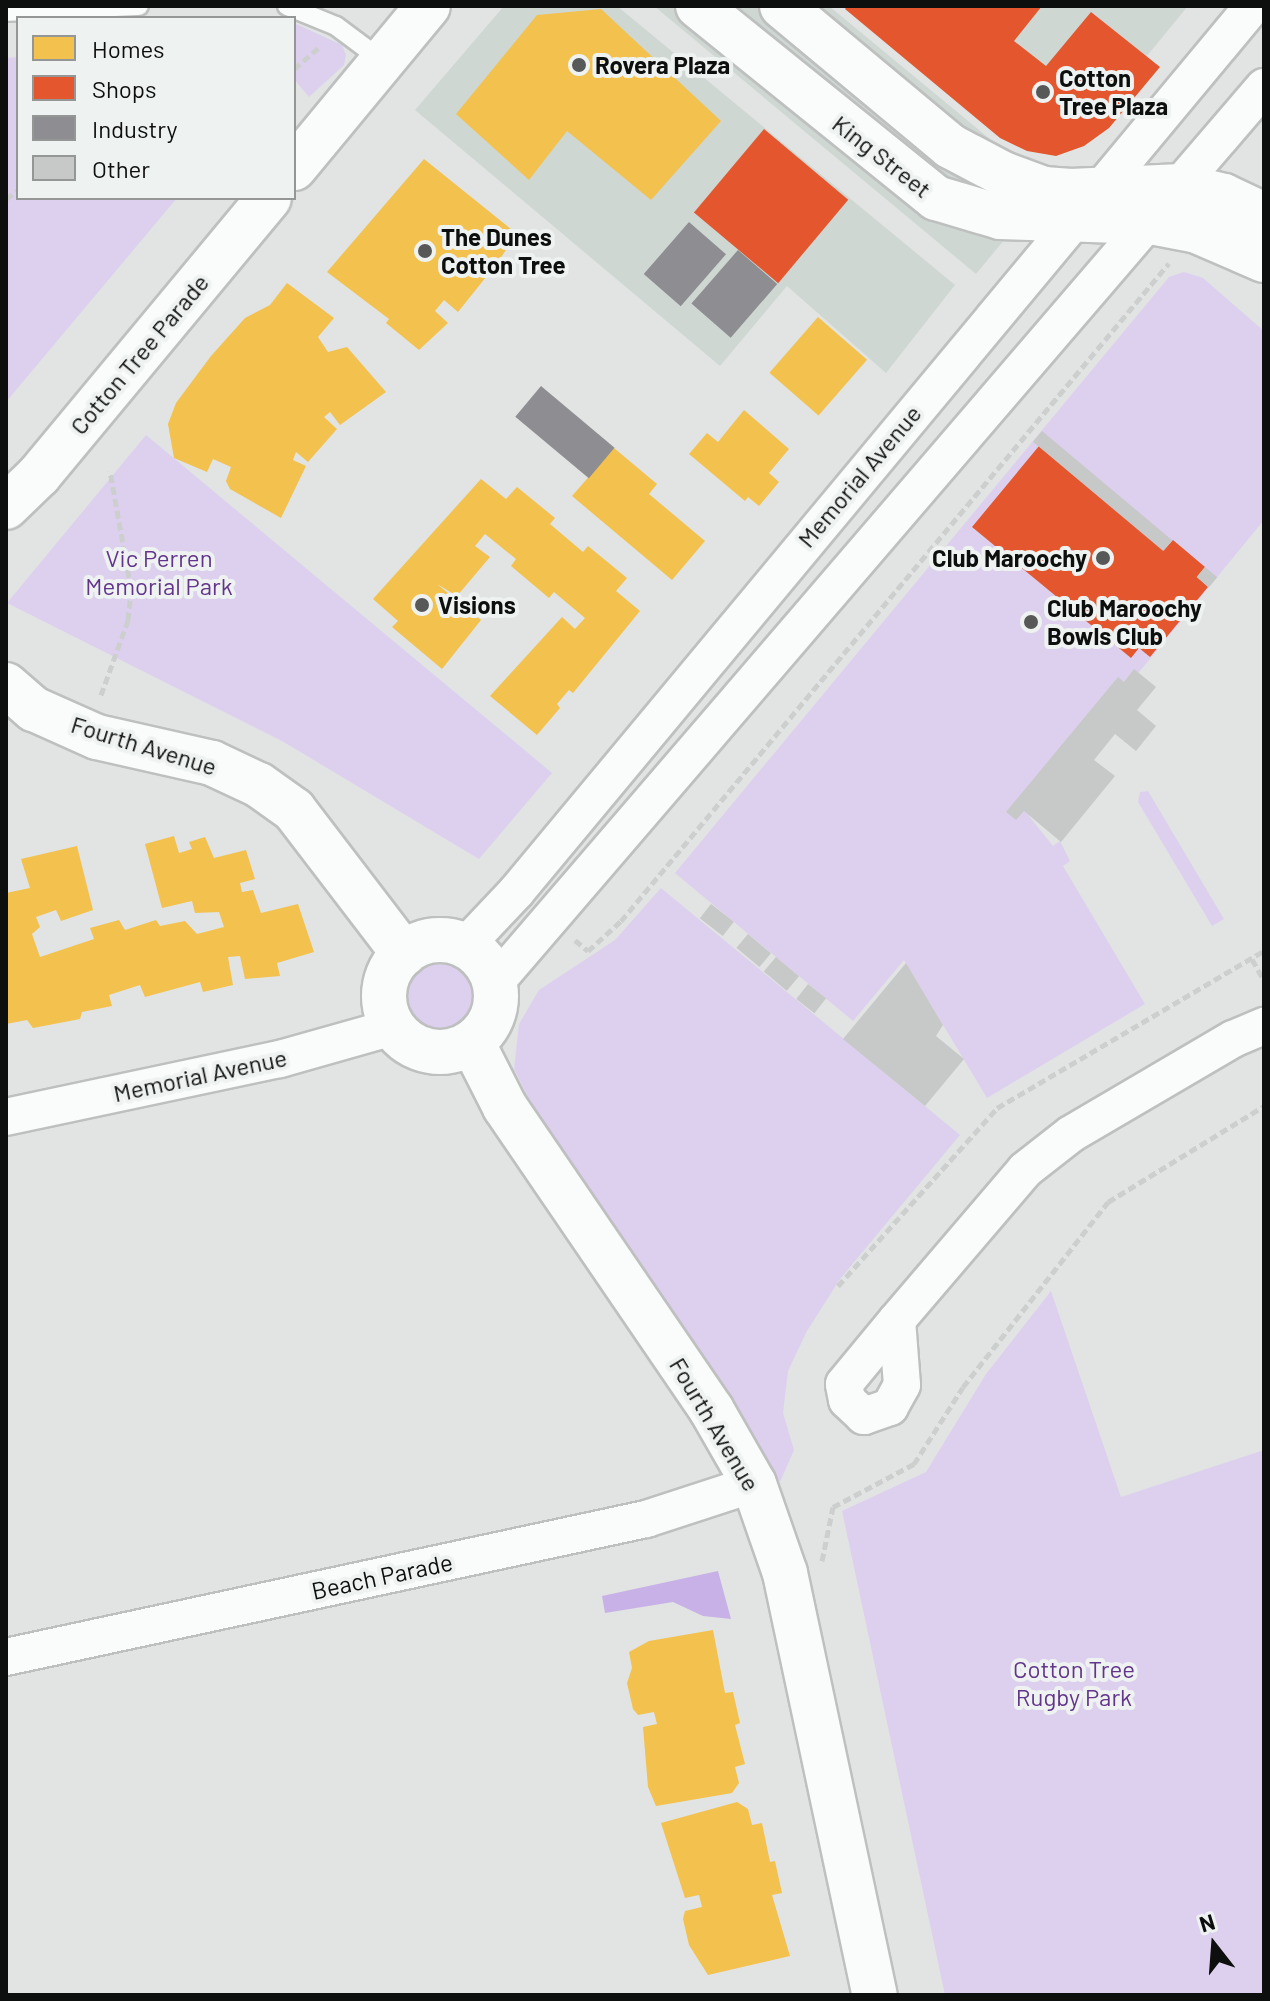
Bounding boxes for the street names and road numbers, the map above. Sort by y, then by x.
street label: King Street [827,109,937,203]
street label: Cotton Tree Parade [64,268,214,440]
street label: Memorial Avenue [791,399,927,553]
street label: Fourth Avenue [68,709,220,781]
street label: Memorial Avenue [111,1043,289,1107]
street label: Fourth Avenue [664,1352,766,1496]
street label: Beach Parade [309,1547,455,1605]

